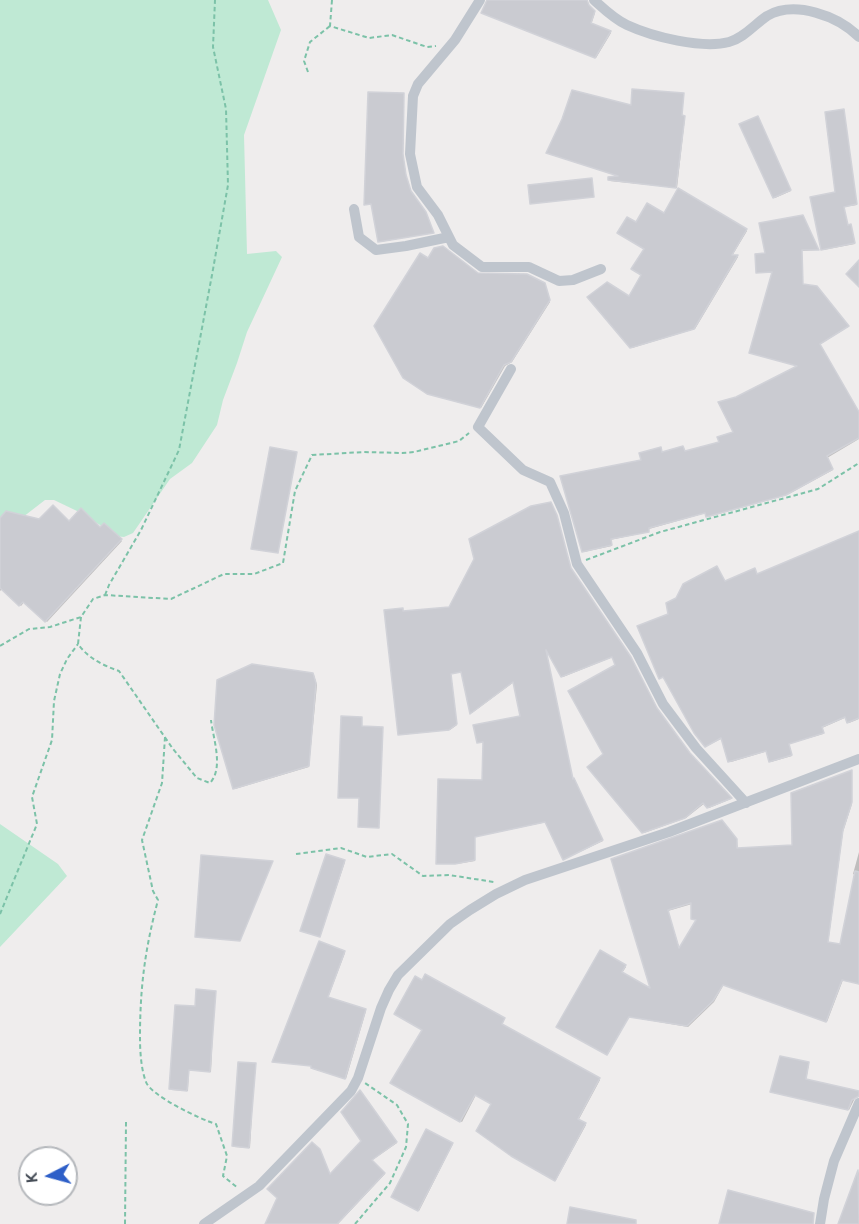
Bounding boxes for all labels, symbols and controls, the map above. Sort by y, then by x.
north arrow [18,1146,78,1206]
text: K [22,1171,42,1184]

